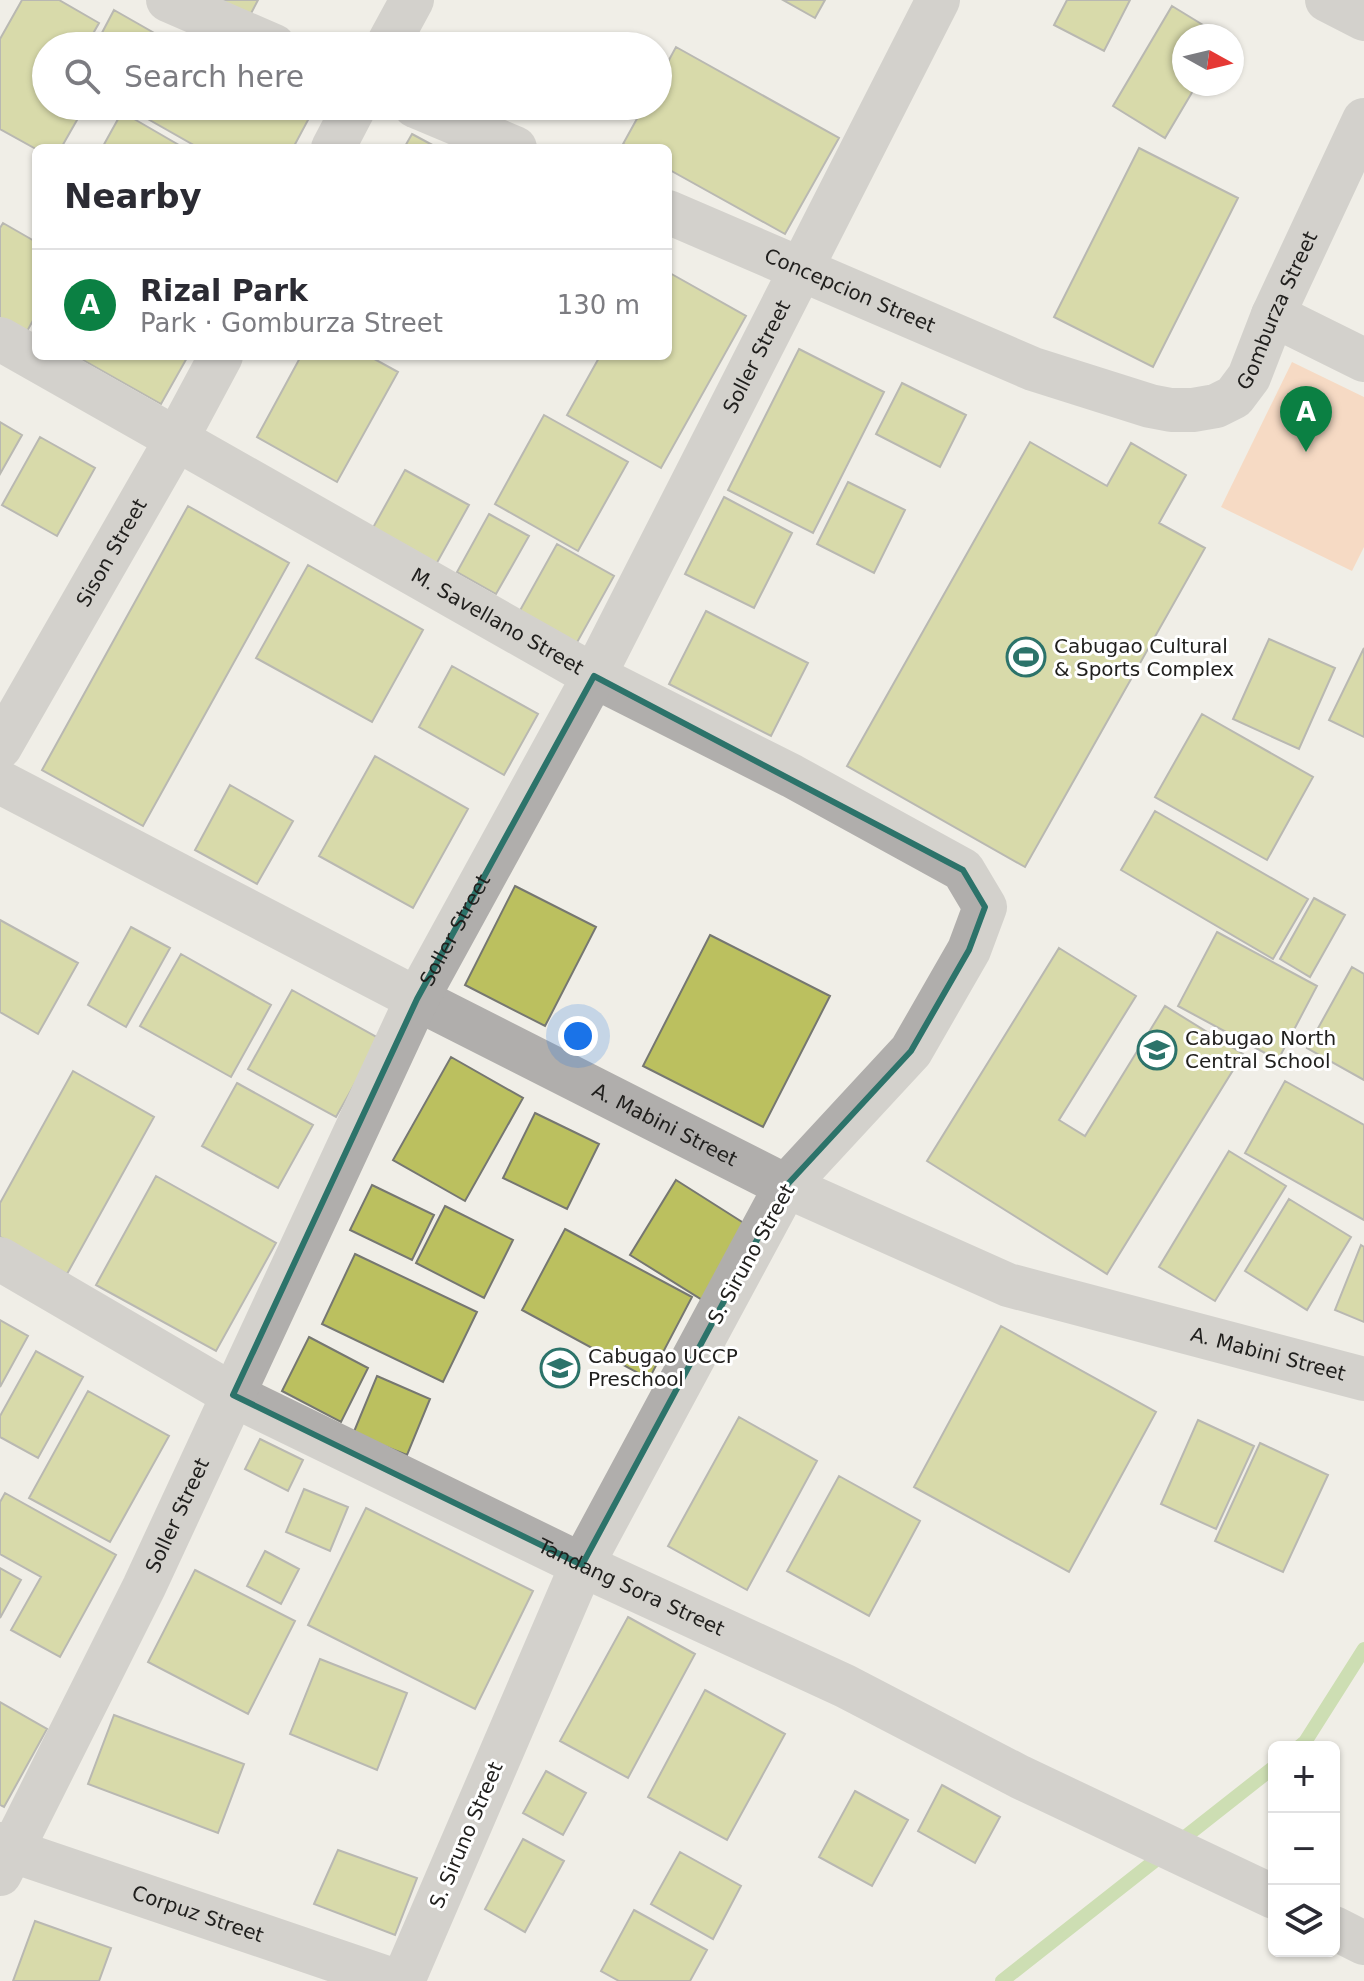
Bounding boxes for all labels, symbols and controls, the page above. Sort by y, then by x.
north arrow [1172,24,1244,96]
search box [32,32,672,120]
icon: search [60,54,104,98]
text: Search here [124,59,304,94]
text: Nearby [64,176,202,216]
street label: Gomburza Street [1231,227,1322,395]
street label: Concepcion Street [761,243,939,338]
text: Rizal Park [140,273,308,308]
text: A [80,290,100,320]
text: 130 m [557,290,640,320]
street label: Soller Street [718,296,795,417]
text: Park · Gomburza Street [140,308,443,338]
pin: A [1280,386,1332,452]
street label: Sison Street [71,494,152,611]
street label: M. Savellano Street [407,563,588,680]
place label: Cabugao Cultural & Sports Complex [1054,634,1234,681]
sports icon: Cabugao Cultural & Sports Complex [1005,636,1047,678]
street label: Soller Street [415,870,495,990]
your location [558,1016,598,1056]
place label: Cabugao North Central School [1185,1026,1336,1073]
school or university icon: Cabugao North Central School [1136,1029,1178,1071]
street label: A. Mabini Street [588,1078,742,1171]
street label: S. Siruno Street [703,1180,800,1328]
street label: A. Mabini Street [1188,1322,1348,1386]
place label: Cabugao UCCP Preschool [588,1344,738,1391]
school or university icon: Cabugao UCCP Preschool [539,1347,581,1389]
street label: Soller Street [140,1454,214,1577]
street label: Tandang Sora Street [533,1533,729,1641]
map controls [1268,1741,1340,1957]
button: + [1268,1741,1340,1813]
street label: S. Siruno Street [424,1758,508,1912]
button: − [1268,1813,1340,1885]
street label: Corpuz Street [129,1880,267,1947]
button: layers [1268,1885,1340,1957]

